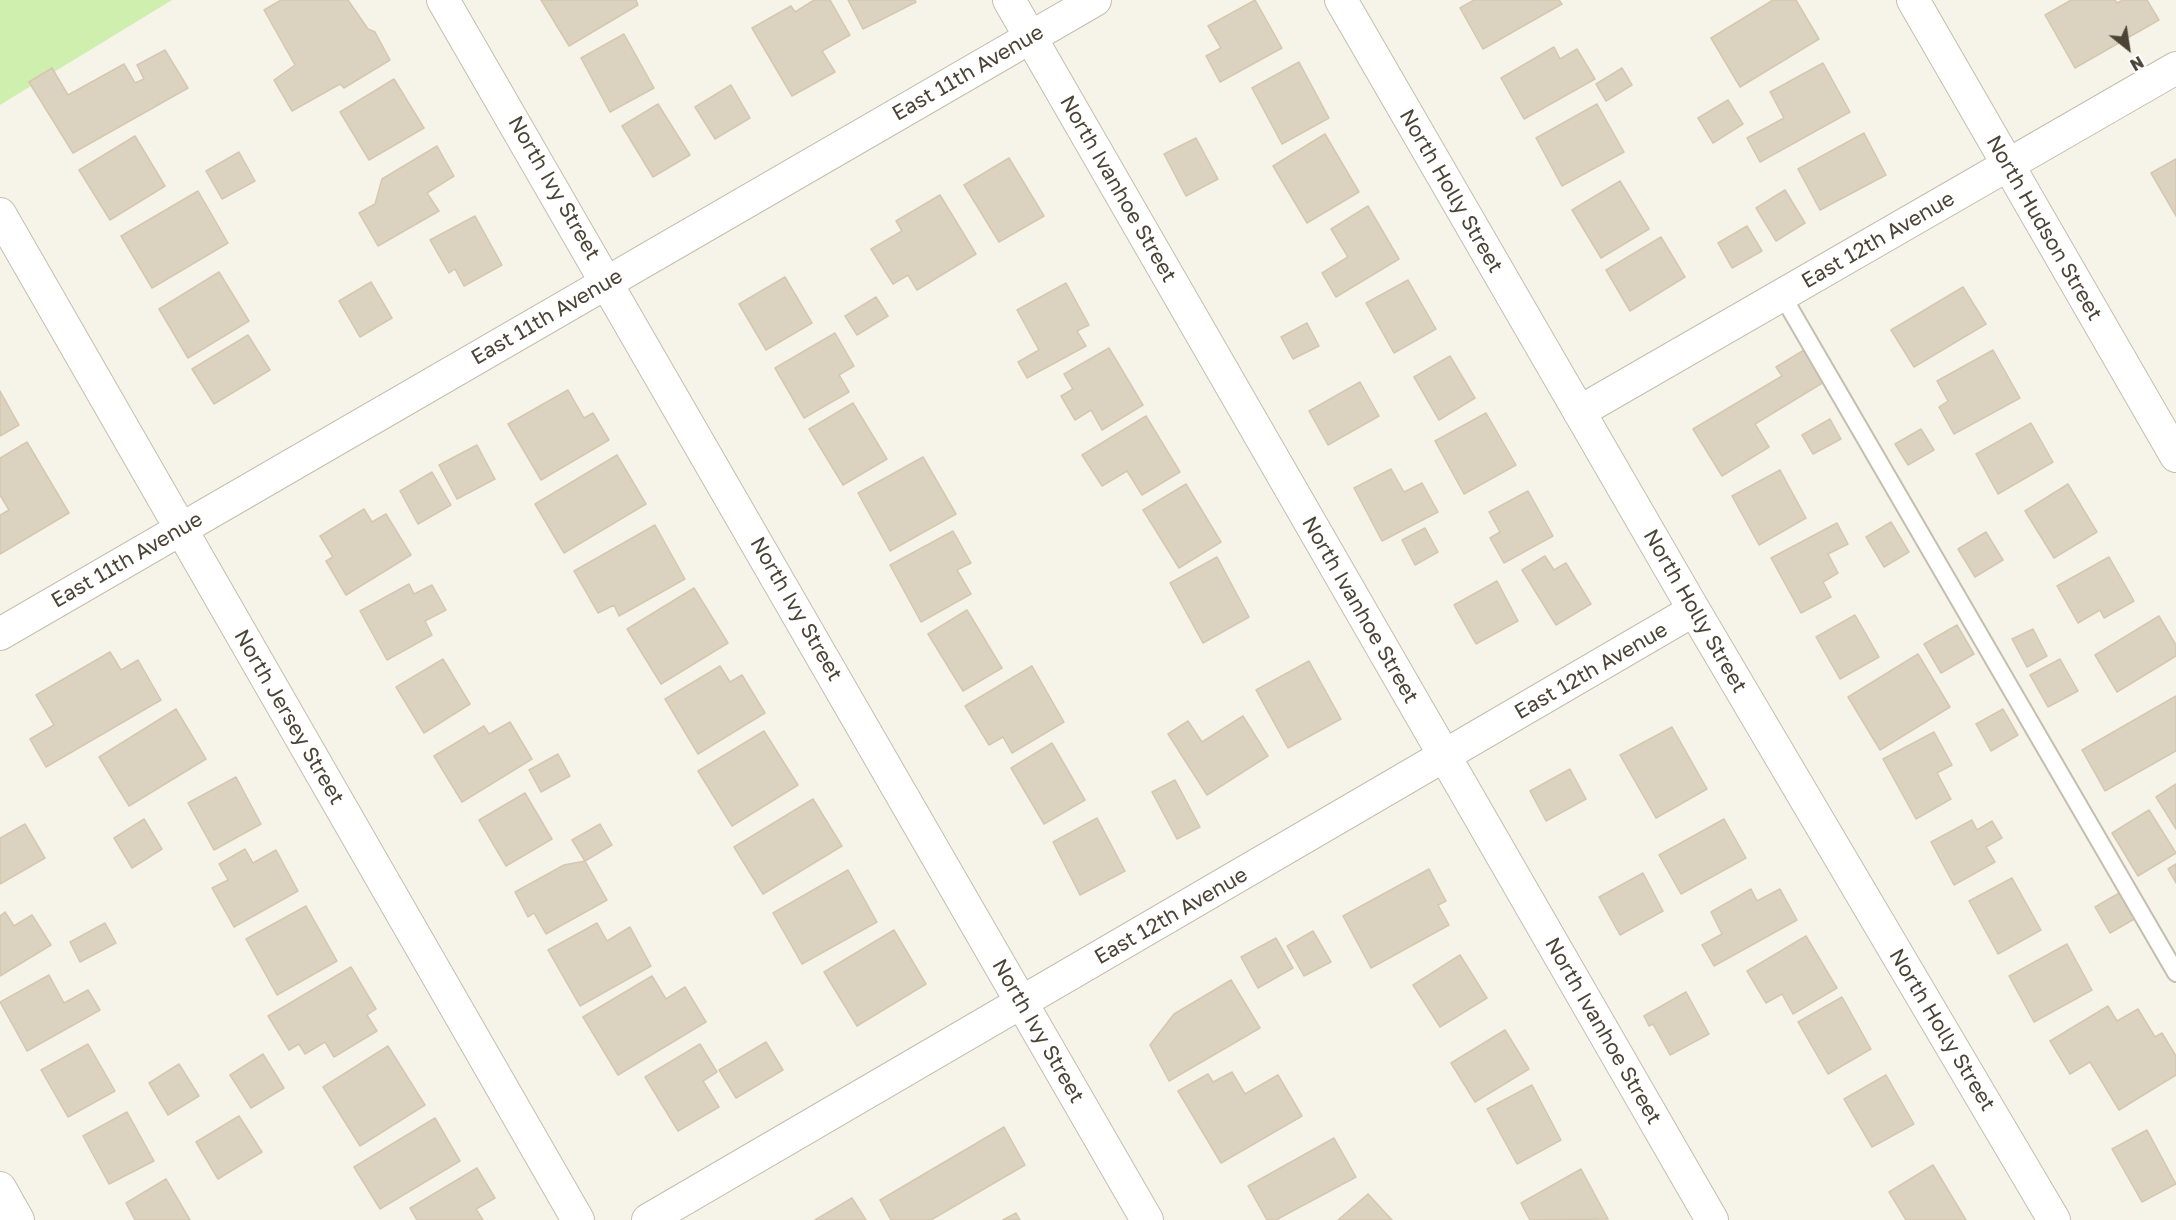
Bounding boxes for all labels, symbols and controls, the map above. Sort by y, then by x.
north arrow [2098,18,2158,78]
street label: East 11th Avenue [888,20,1048,126]
text: N [2127,52,2147,75]
street label: North Ivanhoe Street [1054,91,1182,287]
street label: North Holly Street [1394,105,1508,277]
street label: North Ivy Street [503,112,605,264]
street label: North Hudson Street [1981,131,2107,325]
street label: East 12th Avenue [1797,186,1959,294]
street label: East 11th Avenue [467,264,627,370]
street label: East 11th Avenue [47,507,207,613]
street label: North Ivanhoe Street [1296,512,1424,708]
street label: North Holly Street [1638,525,1752,697]
street label: North Ivy Street [745,533,847,685]
street label: East 12th Avenue [1510,617,1672,725]
street label: North Jersey Street [229,625,349,809]
street label: East 12th Avenue [1090,862,1252,970]
street label: North Ivanhoe Street [1539,933,1667,1129]
street label: North Holly Street [1884,944,2000,1116]
street label: North Ivy Street [987,955,1089,1107]

